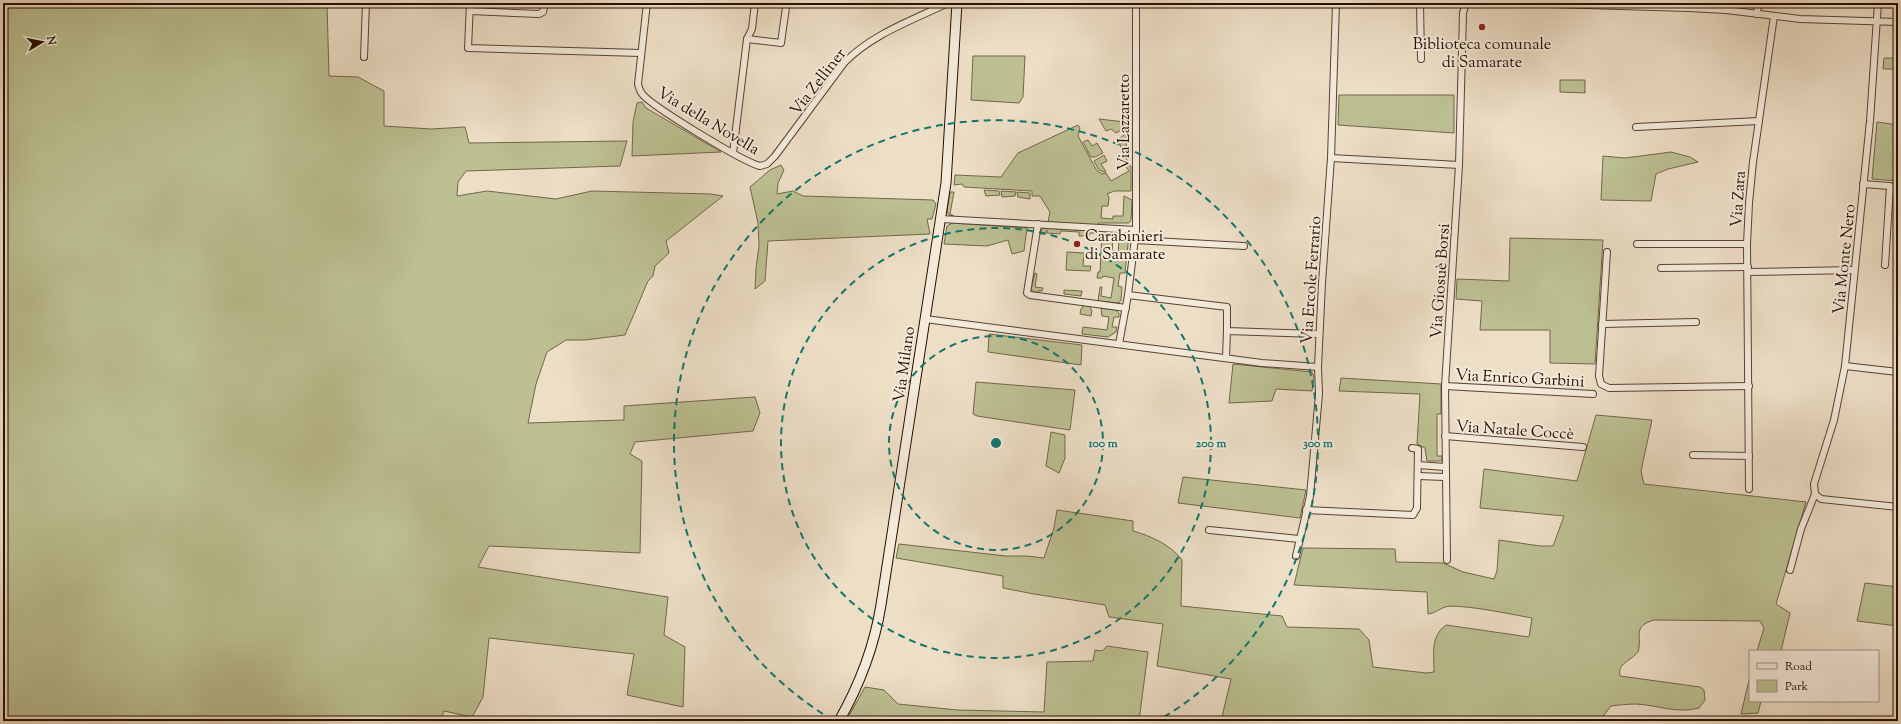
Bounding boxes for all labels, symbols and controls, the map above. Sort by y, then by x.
north arrow [22,22,62,62]
marker: Biblioteca comunale di Samarate [1477,22,1487,32]
text: N [42,34,60,46]
place label: Biblioteca comunale di Samarate [1413,34,1551,75]
street label: Via Zelliner [785,44,853,121]
street label: Via Lazzaretto [1114,73,1137,170]
street label: Via della Novella [652,82,764,162]
street label: Via Zara [1726,169,1753,228]
street label: Via Monte Nero [1828,203,1863,316]
street label: Via Ercole Ferrario [1297,215,1328,345]
street label: Via Giosuè Borsi [1426,222,1457,340]
place label: Carabinieri di Samarate [1085,226,1165,267]
marker: Carabinieri di Samarate [1072,239,1082,249]
street label: Via Milano [889,325,922,404]
street label: Via Enrico Garbini [1455,365,1586,394]
street label: Via Natale Coccè [1455,416,1575,447]
text: 100 m [1087,435,1118,453]
text: 200 m [1196,435,1226,453]
text: 300 m [1303,435,1333,453]
centre of rings [989,436,1003,450]
legend [1749,650,1879,702]
text: Road [1785,658,1812,676]
text: Park [1785,678,1808,696]

